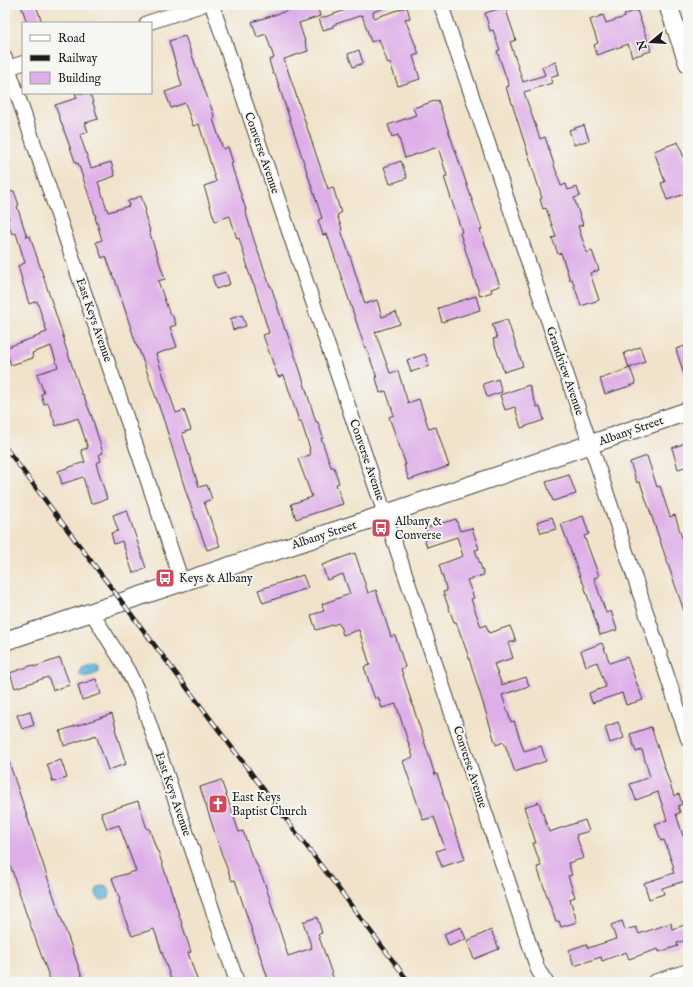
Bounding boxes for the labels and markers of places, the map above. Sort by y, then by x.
place label: Albany & Converse [394,514,442,543]
bus stop icon: Albany & Converse [370,517,392,539]
bus stop icon: Keys & Albany [154,567,176,589]
place label: Keys & Albany [179,571,253,586]
place label: East Keys Baptist Church [232,790,308,820]
church icon: East Keys Baptist Church [207,793,229,815]

